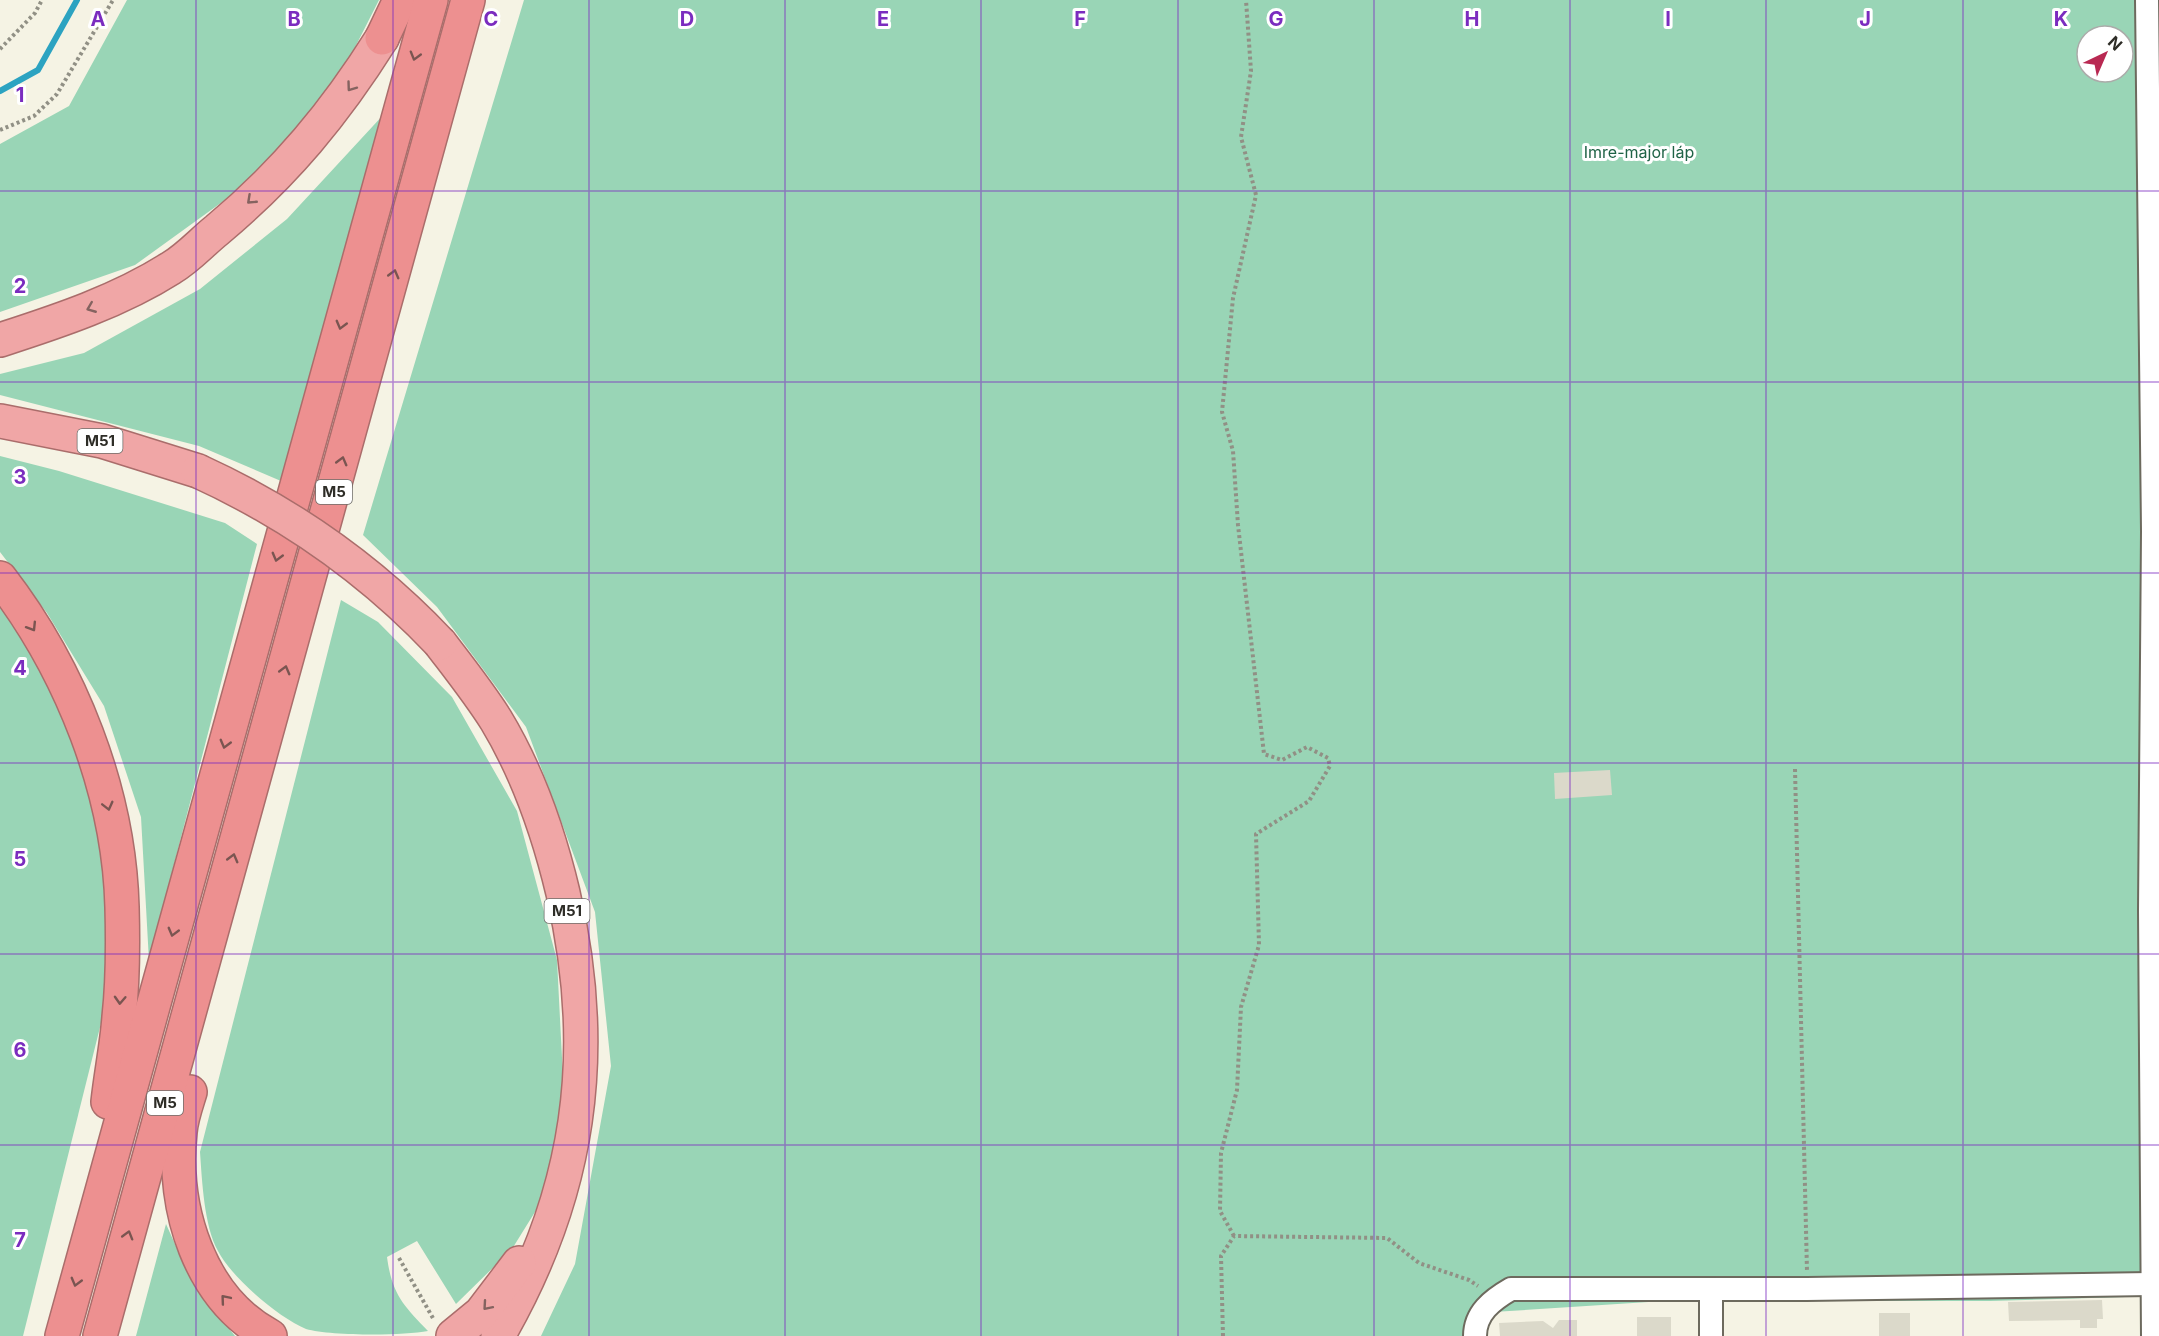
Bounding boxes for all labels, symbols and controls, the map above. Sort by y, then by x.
text: A [91,7,106,31]
text: B [287,7,301,31]
text: C [484,7,498,31]
text: D [680,7,694,31]
text: E [877,7,889,31]
text: F [1074,7,1086,31]
text: G [1268,7,1284,31]
text: H [1465,7,1479,31]
text: I [1665,7,1671,31]
text: J [1859,7,1871,31]
text: K [2054,7,2068,31]
north arrow [2075,24,2135,84]
text: N [2104,32,2127,55]
one-way arrow [410,50,422,61]
one-way arrow [347,80,358,91]
text: 1 [16,83,24,107]
park label: Imre-major láp [1584,142,1694,162]
one-way arrow [248,193,258,204]
one-way arrow [387,269,399,279]
text: 2 [14,274,26,298]
one-way arrow [86,301,97,313]
one-way arrow [335,320,348,330]
road number: M51 [78,429,122,453]
one-way arrow [335,457,347,467]
text: 3 [14,465,26,489]
road number: M5 [316,480,352,504]
one-way arrow [272,551,284,561]
one-way arrow [25,621,36,632]
text: 4 [13,656,27,680]
one-way arrow [278,665,290,676]
one-way arrow [219,739,232,749]
one-way arrow [100,801,113,811]
text: 5 [14,847,26,871]
one-way arrow [226,853,238,864]
road number: M51 [544,899,590,923]
one-way arrow [167,927,180,937]
one-way arrow [114,995,127,1004]
text: 6 [14,1038,27,1062]
road number: M5 [147,1091,183,1115]
text: 7 [14,1228,26,1252]
one-way arrow [121,1230,133,1241]
one-way arrow [71,1277,84,1287]
one-way arrow [221,1295,232,1306]
one-way arrow [483,1299,494,1310]

